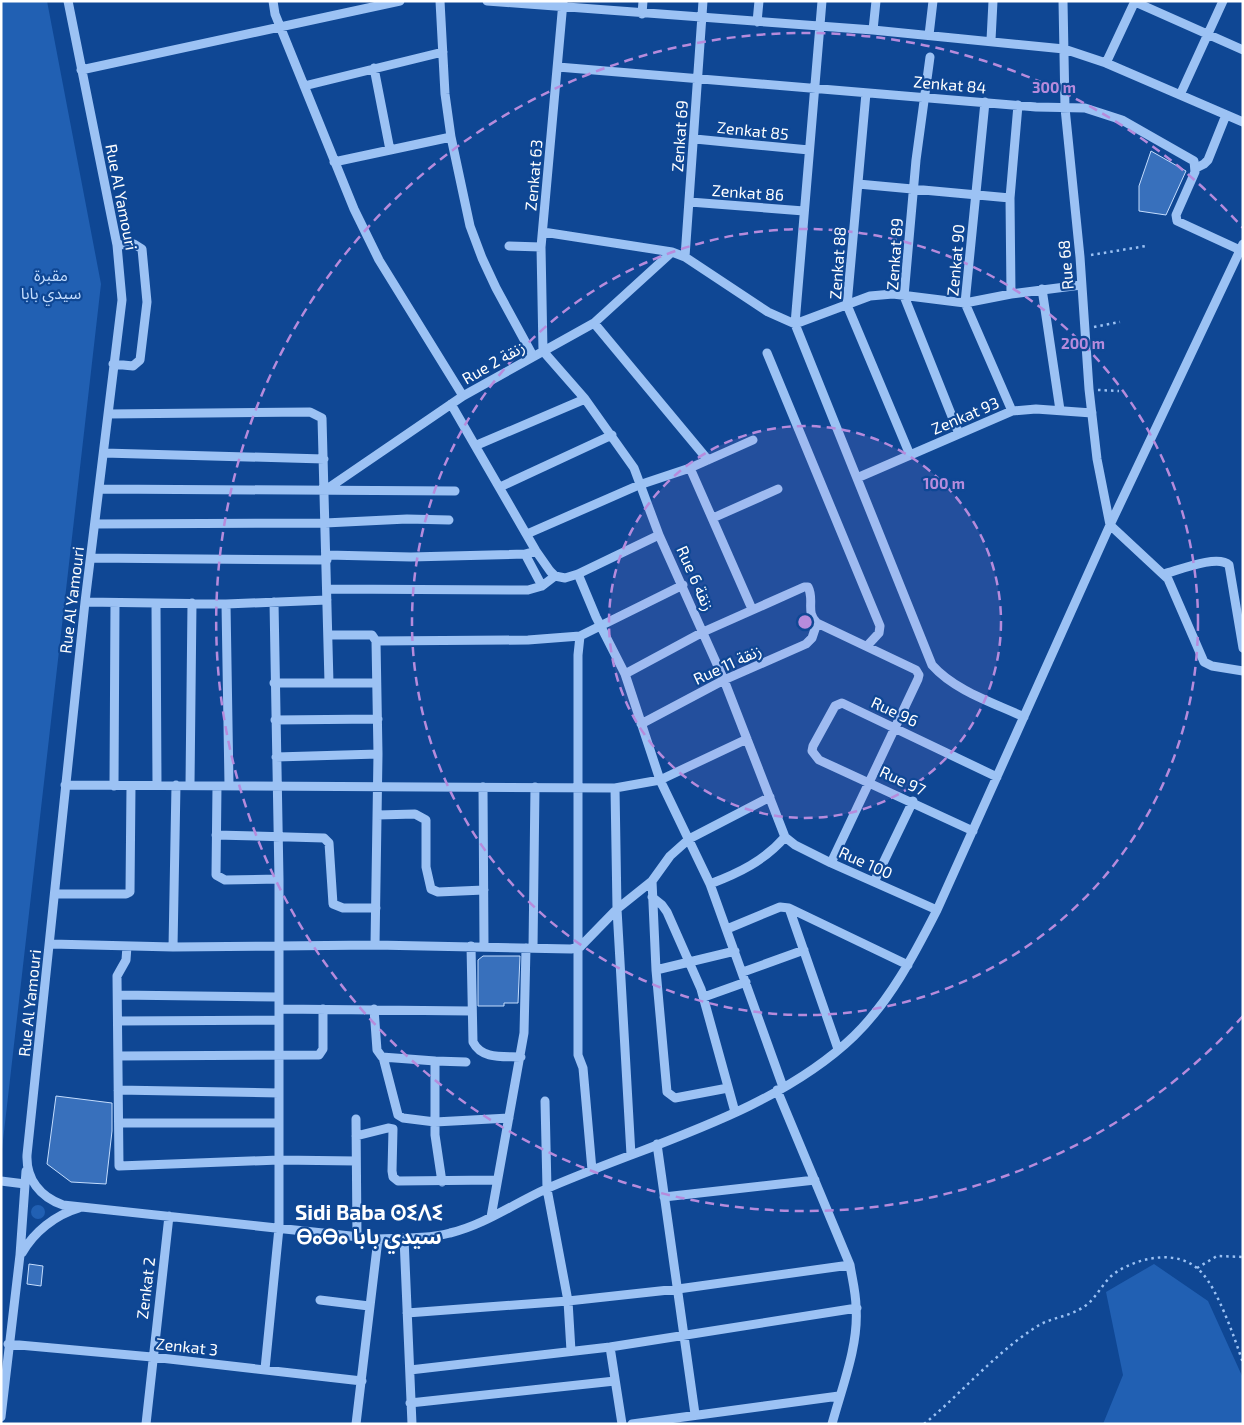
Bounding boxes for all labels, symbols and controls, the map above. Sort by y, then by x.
street label: Zenkat 84 [913,71,987,97]
text: 300 m [1032,78,1076,96]
street label: Zenkat 69 [667,100,691,172]
street label: Zenkat 85 [716,117,790,143]
street label: Zenkat 63 [520,139,546,211]
street label: Rue Al Yamouri [102,142,142,252]
street label: Zenkat 86 [711,180,785,204]
street label: Zenkat 89 [882,217,906,291]
street label: Zenkat 90 [942,223,968,297]
street label: Zenkat 88 [825,226,849,300]
street label: Rue 68 [1053,239,1077,291]
park label: مقبرة سيدي بابا [21,265,81,305]
text: 200 m [1061,334,1105,352]
street label: Rue 2 زنقة [458,336,528,388]
street label: Zenkat 93 [928,392,1002,438]
text: 100 m [923,474,965,492]
street label: Rue 6 زنقة [672,542,719,614]
street label: Rue Al Yamouri [55,545,87,655]
centre of rings [796,613,814,631]
street label: Rue 11 زنقة [690,640,764,689]
street label: Rue 96 [869,692,921,730]
street label: Rue 97 [877,761,929,799]
street label: Rue 100 [836,842,896,882]
street label: Rue Al Yamouri [14,948,44,1058]
district label: Sidi Baba ⵙⵉⴷⵉ ⴱⴰⴱⴰ سيدي بابا [295,1199,443,1253]
street label: Zenkat 2 [132,1256,158,1320]
street label: Zenkat 3 [155,1333,219,1359]

